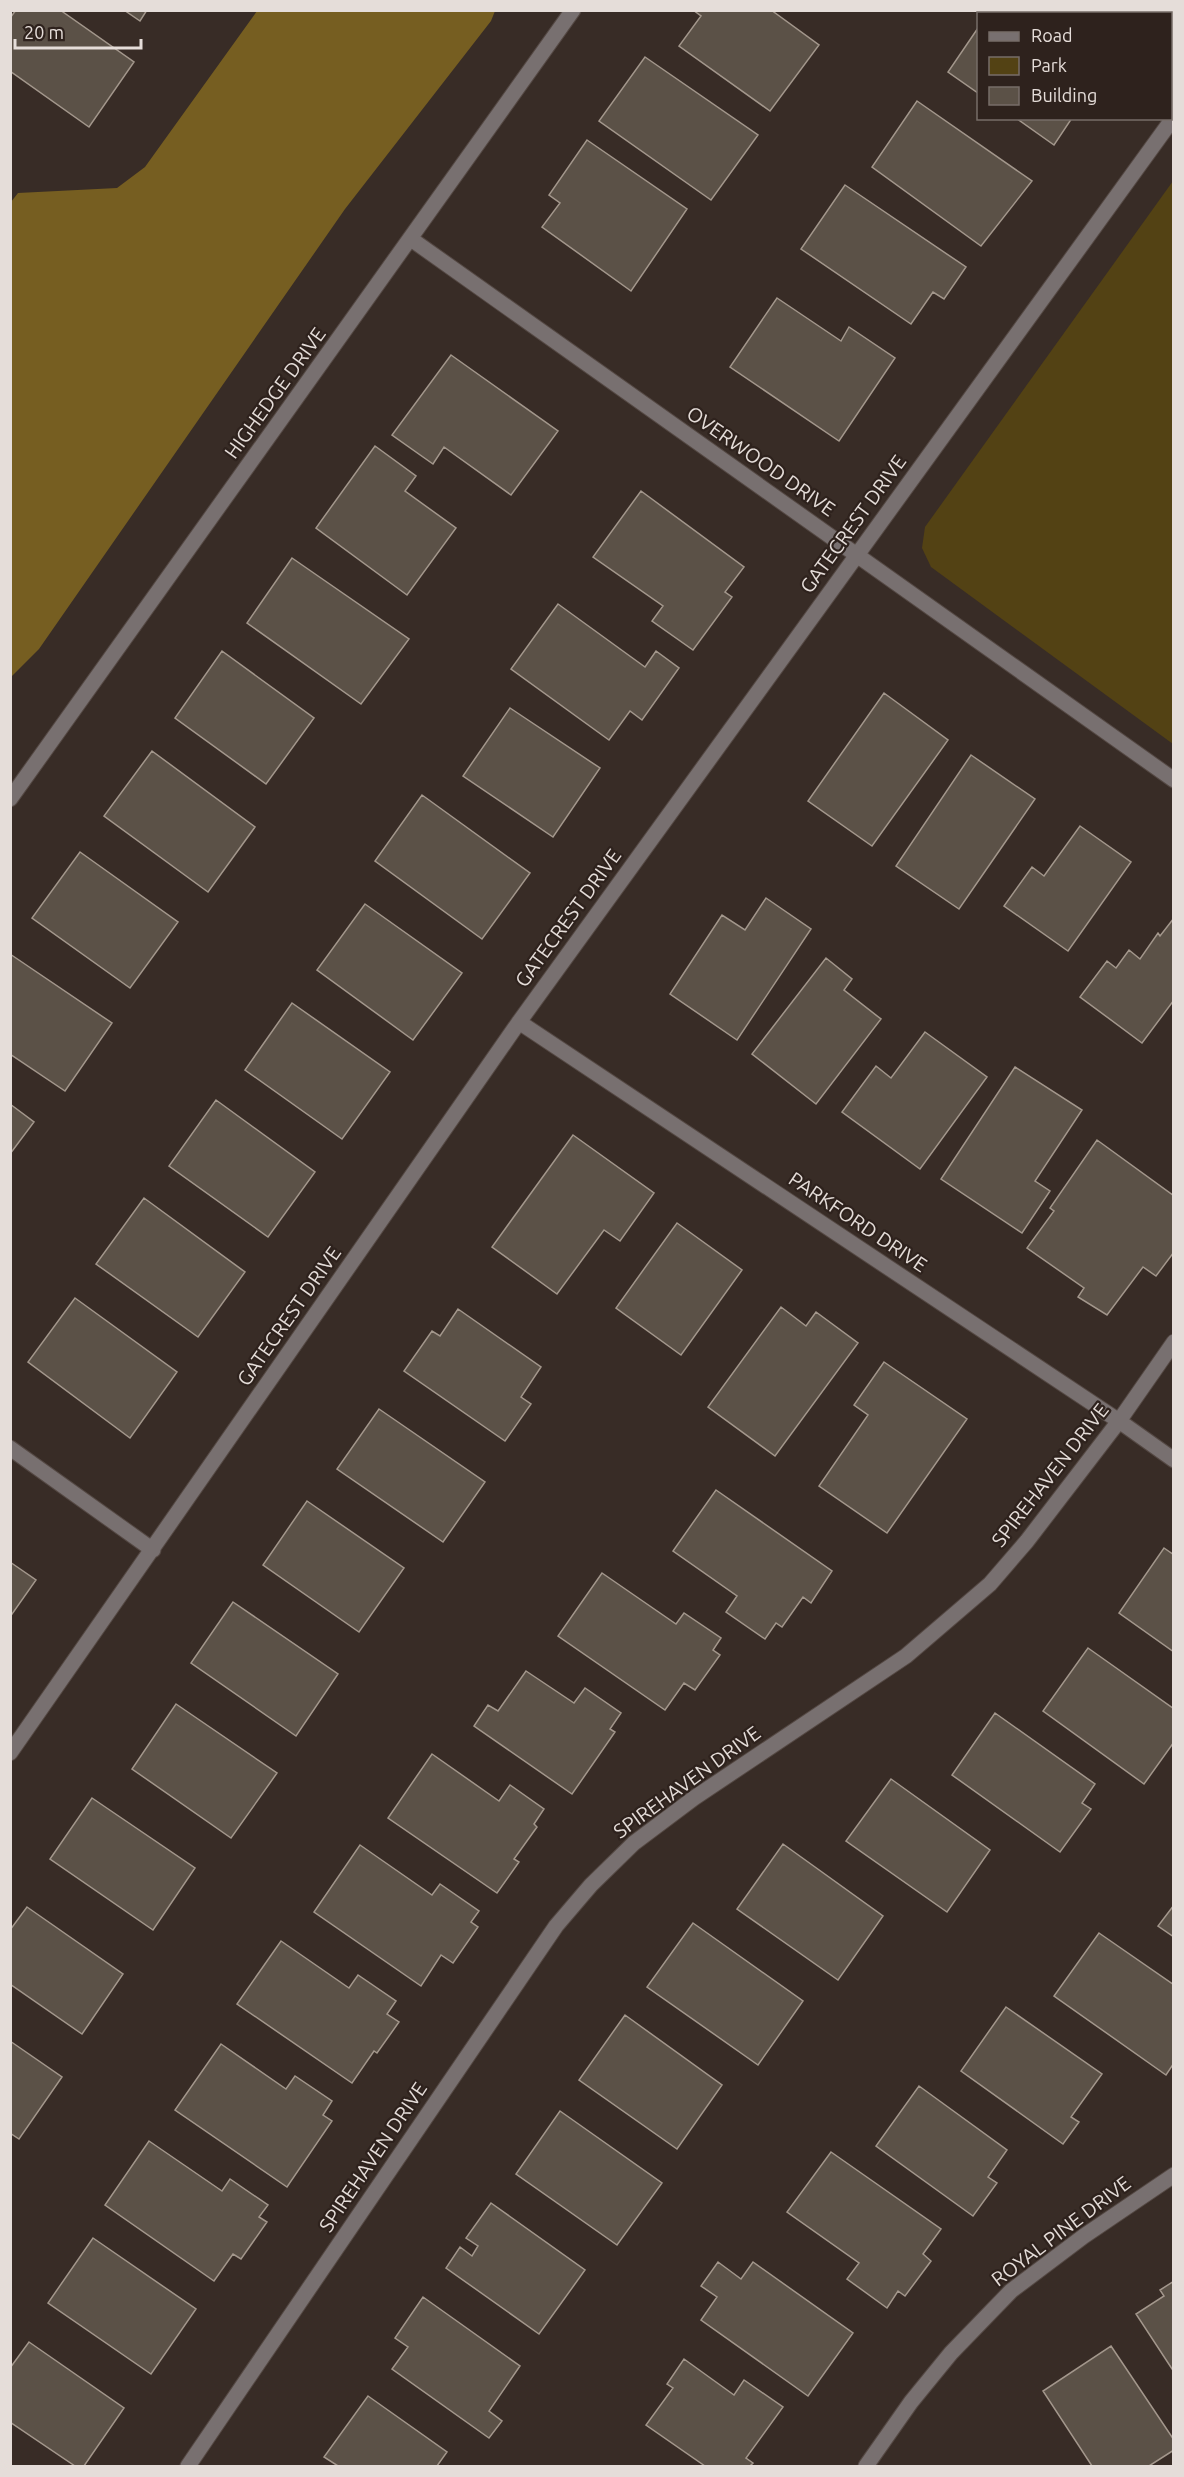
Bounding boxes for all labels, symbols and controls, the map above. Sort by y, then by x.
scale bar [15,12,141,50]
legend [977,12,1172,120]
text: 20 m [24,22,64,42]
text: Road [1031,25,1073,45]
text: Park [1031,55,1067,75]
text: Building [1031,85,1097,105]
street label: HIGHEDGE DRIVE [219,323,330,463]
street label: OVERWOOD DRIVE [683,401,840,520]
street label: GATECREST DRIVE [795,450,910,597]
street label: GATECREST DRIVE [510,844,625,991]
street label: PARKFORD DRIVE [785,1167,932,1276]
street label: GATECREST DRIVE [232,1242,345,1390]
street label: SPIREHAVEN DRIVE [986,1398,1113,1551]
street label: SPIREHAVEN DRIVE [609,1721,764,1843]
street label: SPIREHAVEN DRIVE [314,2078,431,2236]
street label: ROYAL PINE DRIVE [987,2171,1135,2290]

